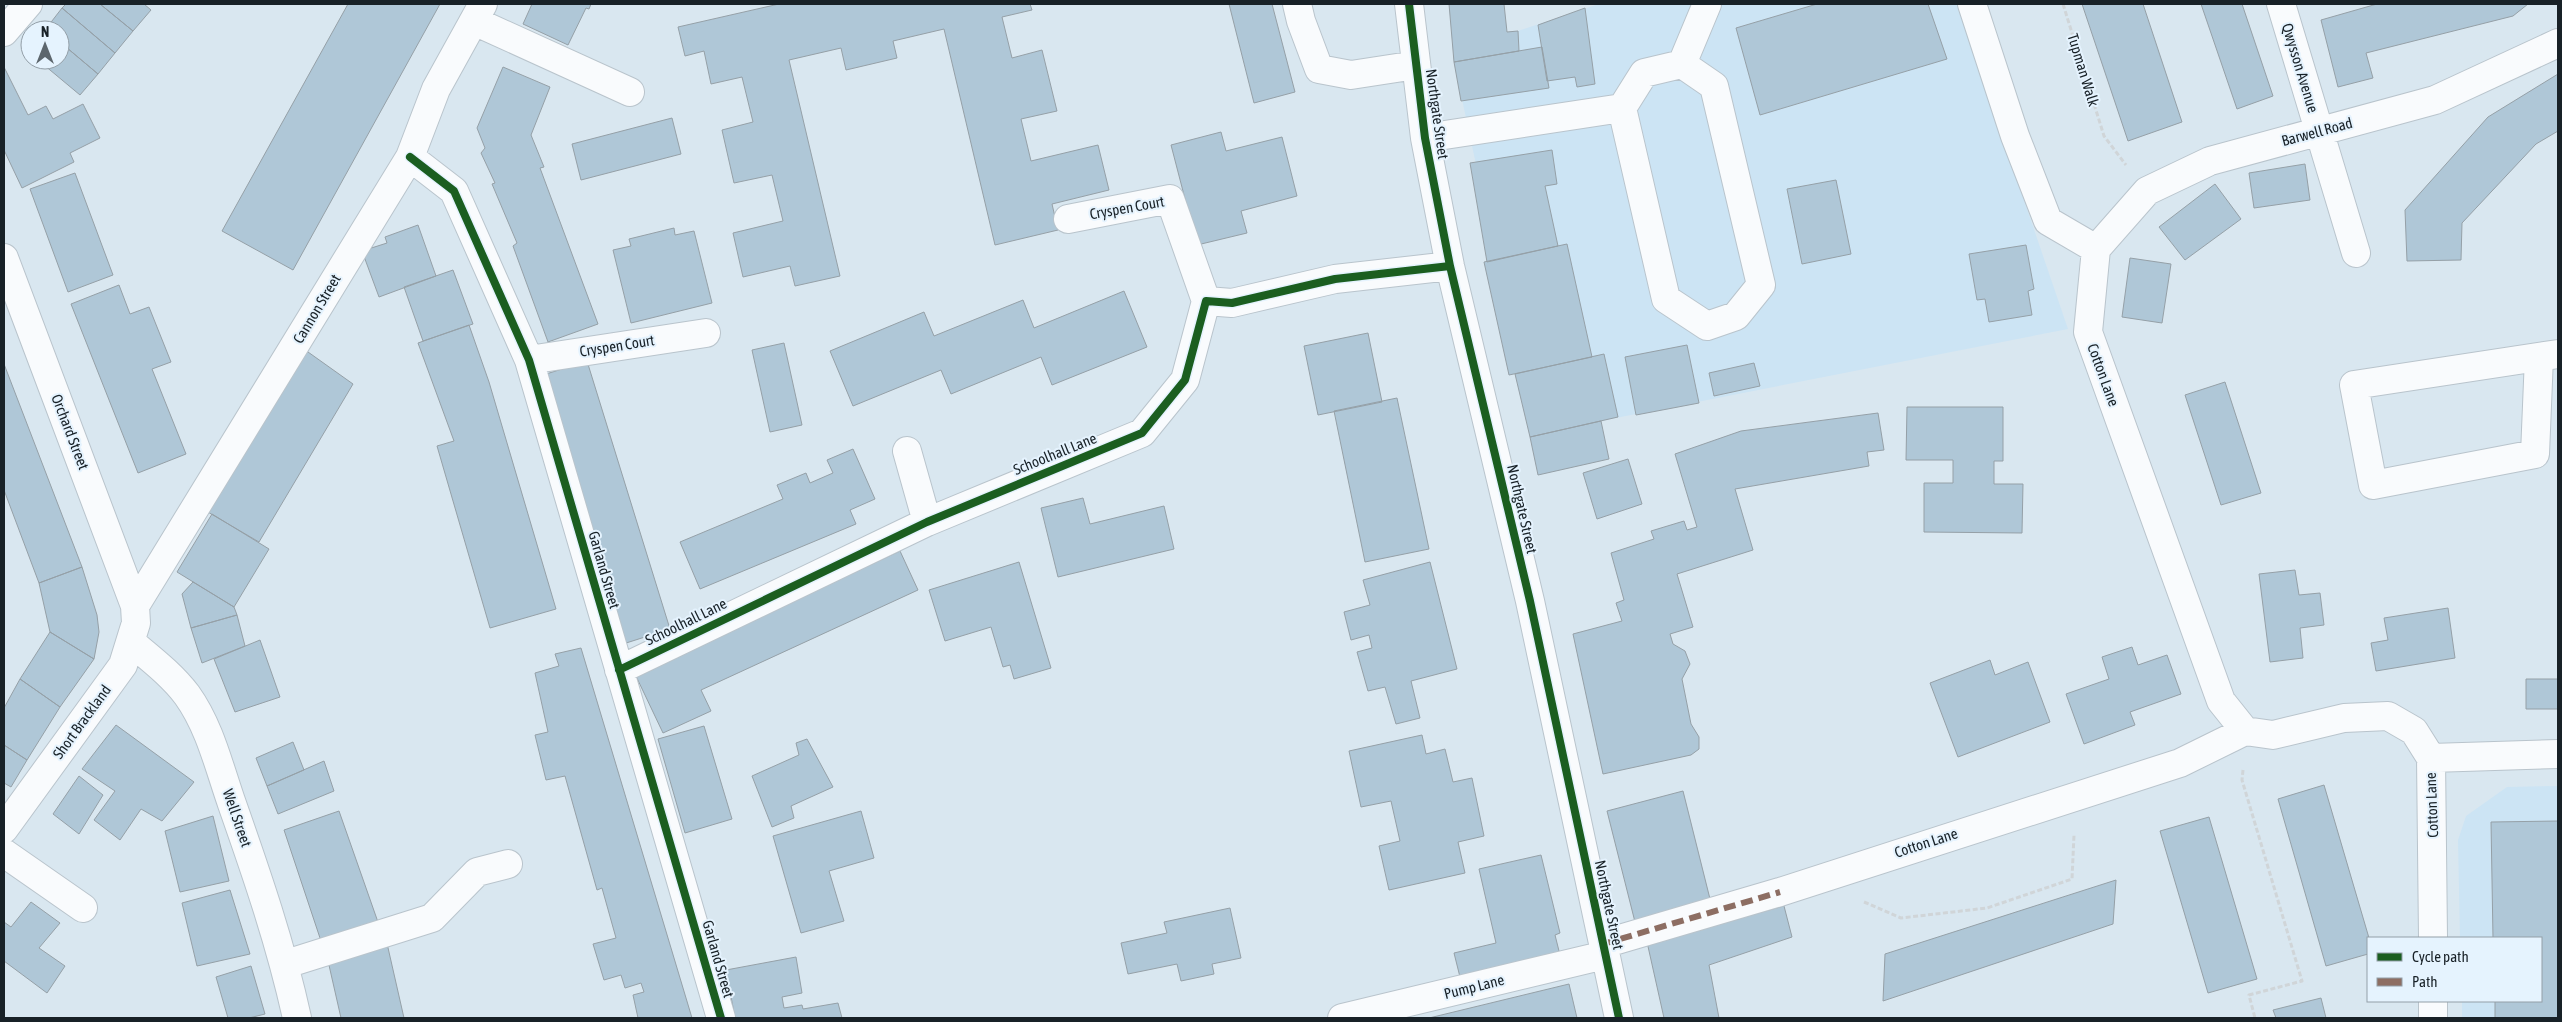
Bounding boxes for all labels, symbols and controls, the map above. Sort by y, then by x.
north arrow [20,20,70,70]
street label: Qwysson Avenue [2279,21,2322,115]
text: N [41,24,49,40]
street label: Tupman Walk [2064,31,2103,109]
street label: Northgate Street [1423,68,1452,160]
street label: Barwell Road [2280,114,2354,149]
street label: Cryspen Court [1088,193,1166,222]
street label: Cannon Street [289,271,344,346]
street label: Cryspen Court [578,331,656,360]
street label: Cotton Lane [2084,341,2123,409]
street label: Orchard Street [48,392,93,472]
street label: Schoolhall Lane [1011,429,1099,478]
street label: Northgate Street [1504,463,1541,555]
street label: Garland Street [585,529,624,610]
street label: Schoolhall Lane [642,594,729,649]
street label: Short Brackland [49,682,114,762]
street label: Cotton Lane [2422,772,2441,838]
street label: Well Street [220,787,255,849]
street label: Cotton Lane [1892,824,1960,861]
street label: Northgate Street [1592,859,1627,951]
street label: Garland Street [699,918,738,999]
legend [2367,937,2542,1002]
text: Cycle path [2412,948,2469,965]
street label: Pump Lane [1442,971,1506,1002]
text: Path [2412,973,2438,990]

